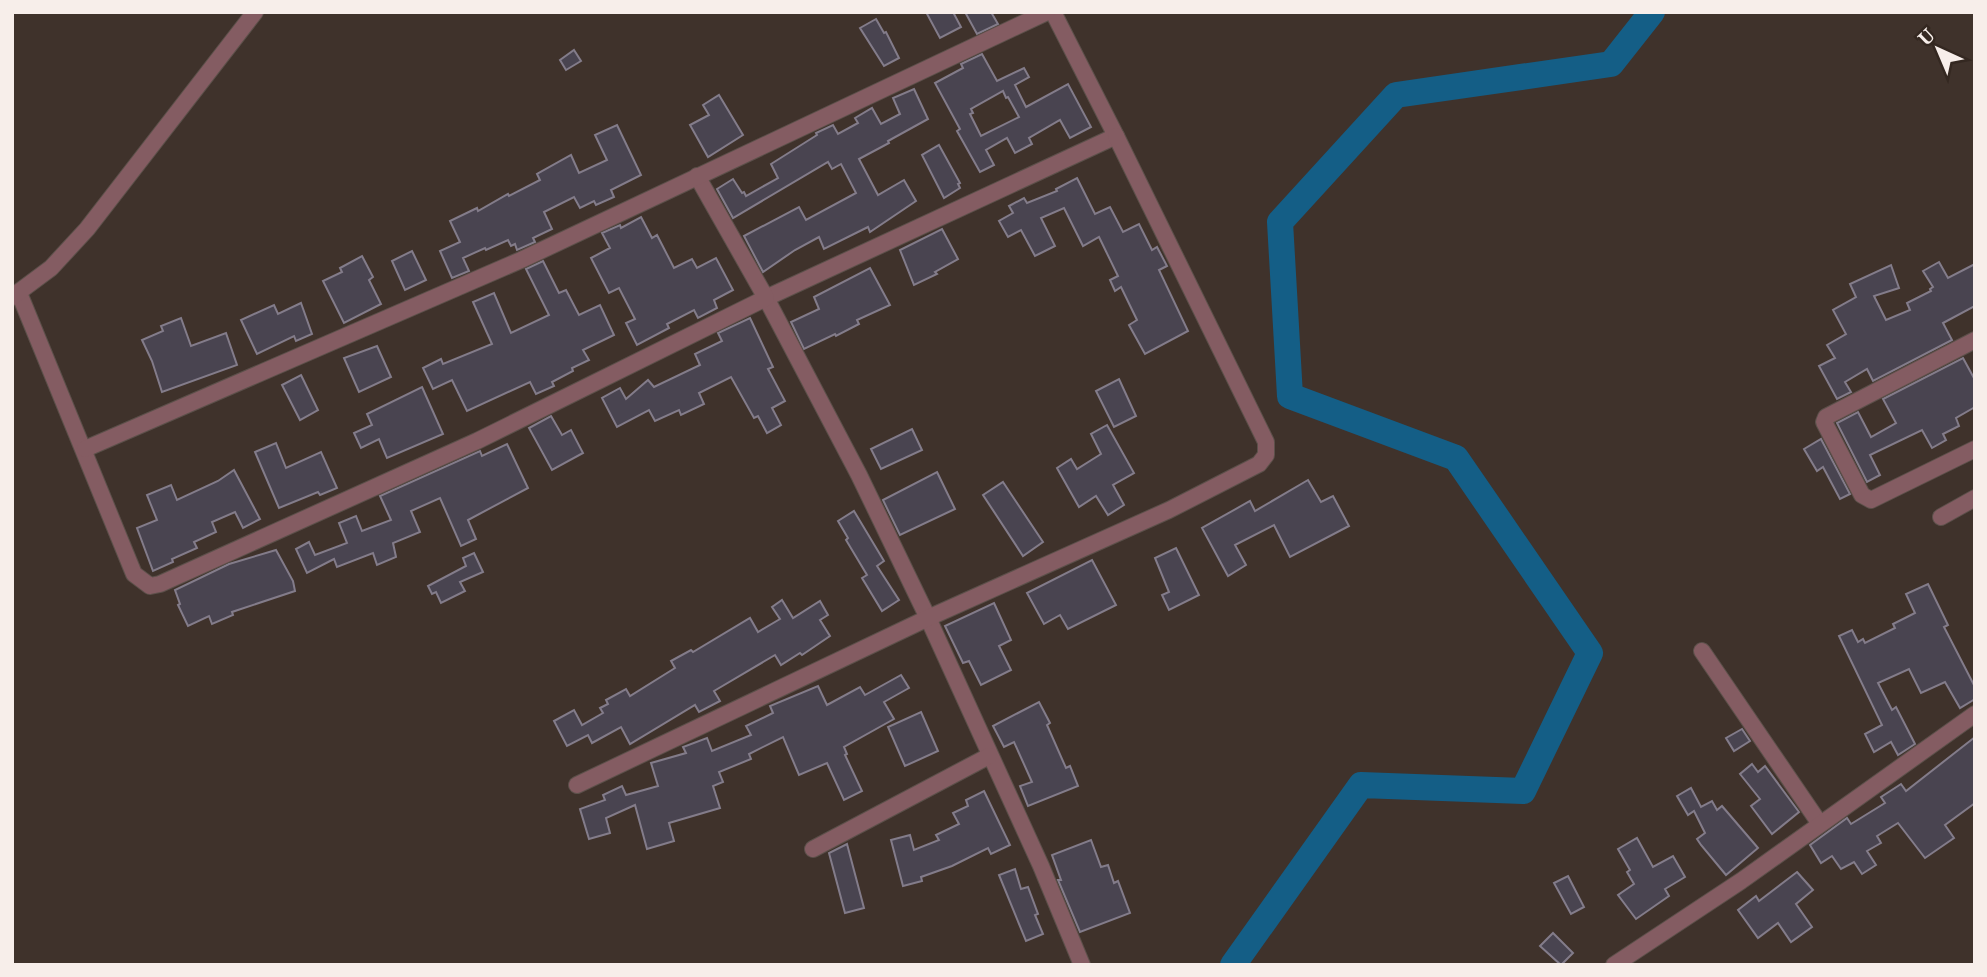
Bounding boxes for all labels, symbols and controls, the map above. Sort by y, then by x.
north arrow [1903,14,1973,84]
text: U [1912,22,1940,51]

